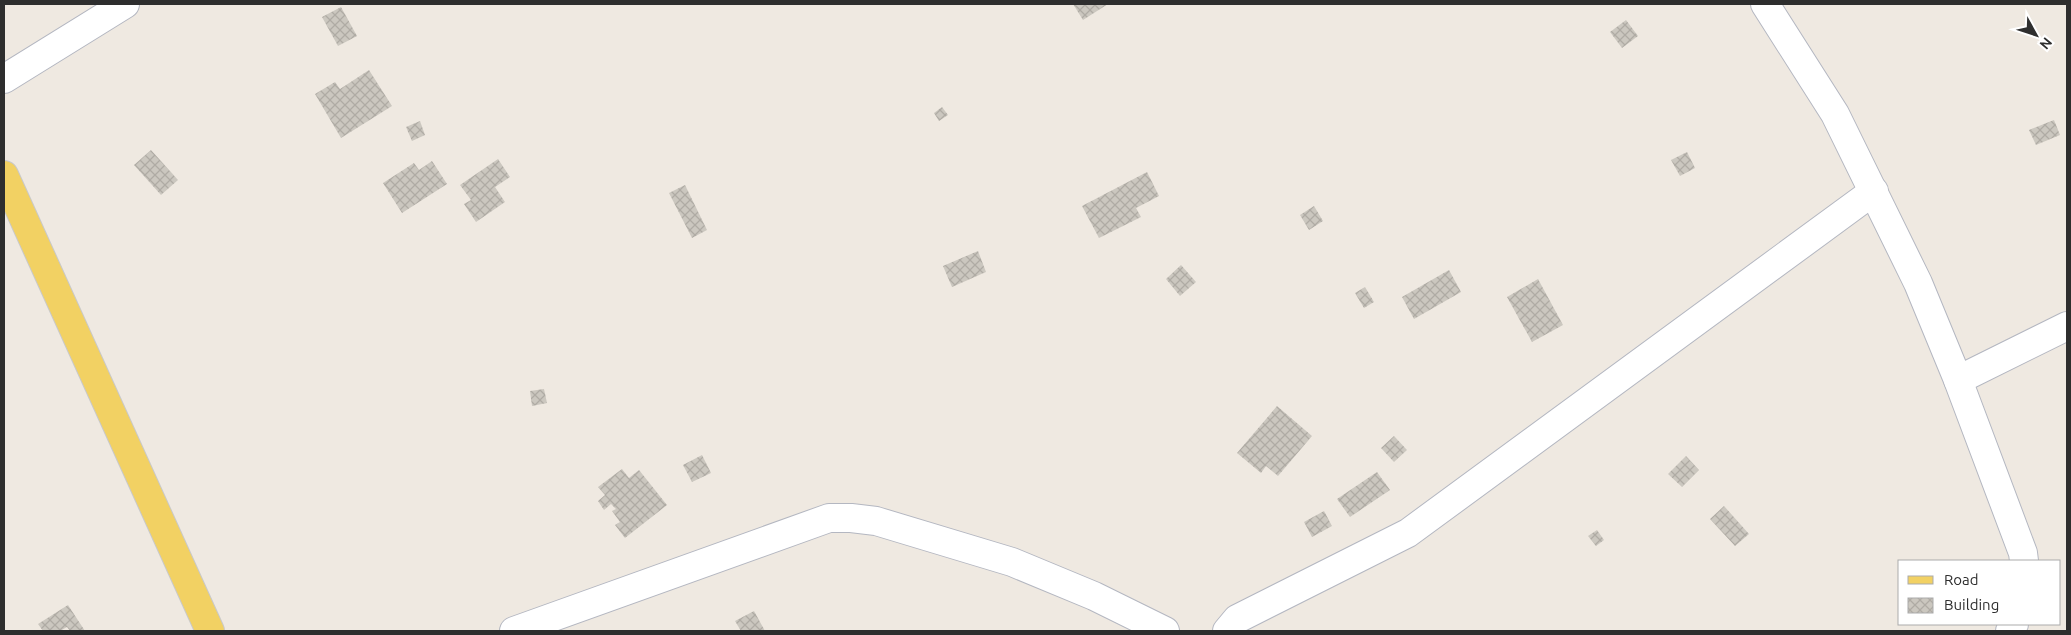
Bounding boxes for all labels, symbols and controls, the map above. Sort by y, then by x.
north arrow [2011,10,2061,60]
text: N [2036,34,2055,53]
legend [1898,560,2061,625]
text: Road [1944,571,1979,588]
text: Building [1944,596,1999,613]

